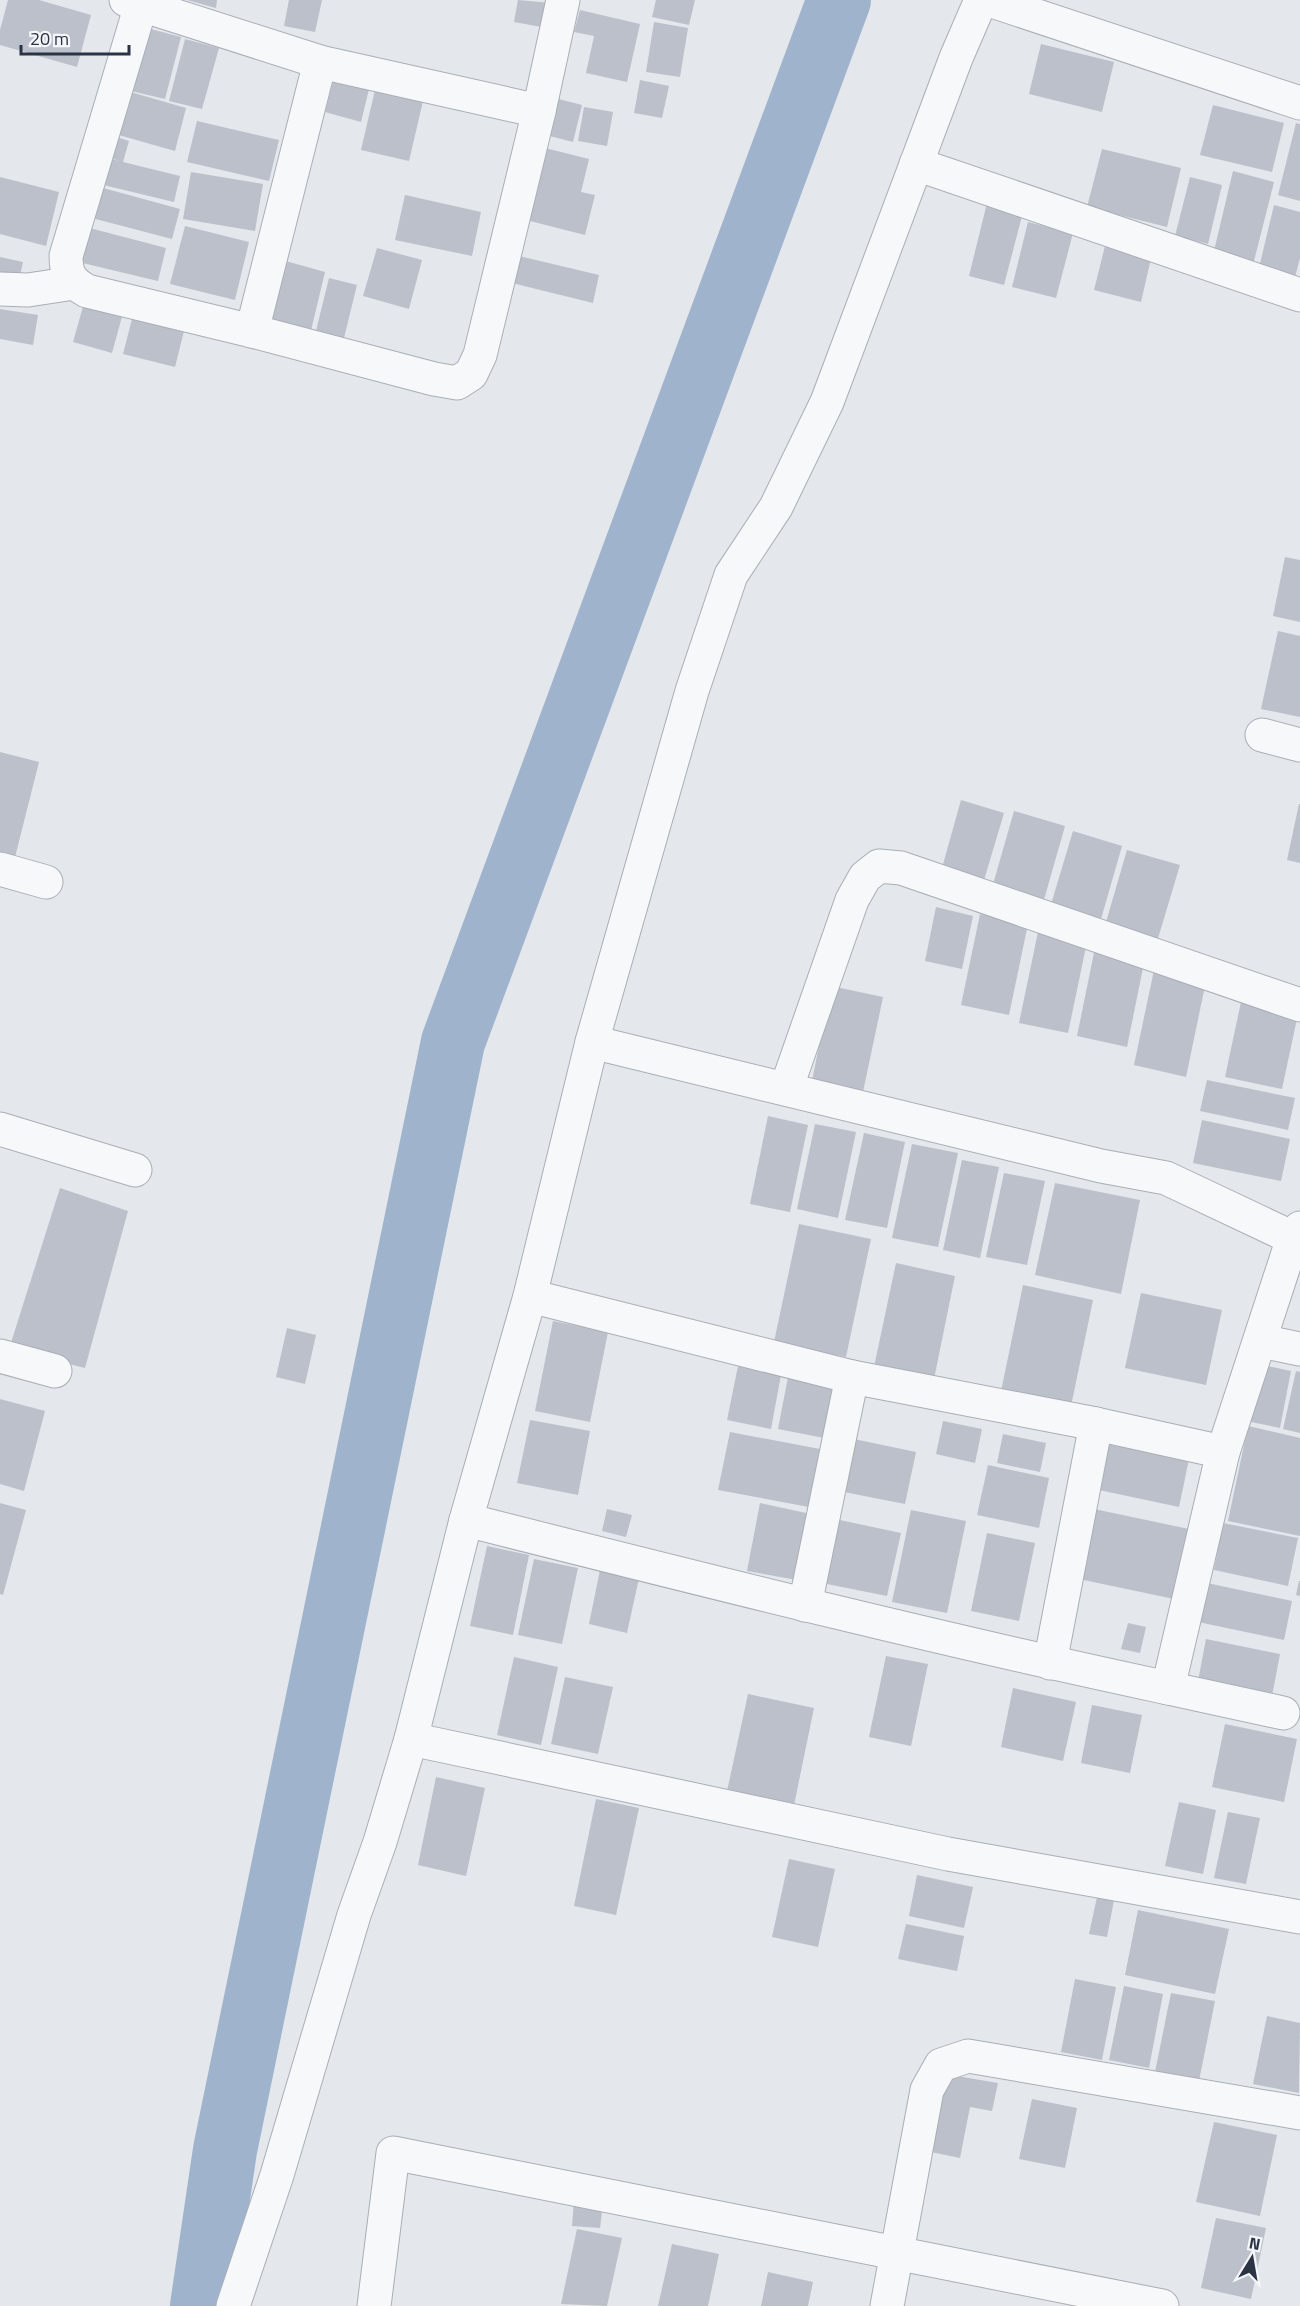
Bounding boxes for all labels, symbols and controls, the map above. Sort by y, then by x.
scale bar [21,18,129,56]
text: 20 m [30,25,69,52]
north arrow [1222,2228,1282,2288]
text: N [1247,2230,1263,2256]

